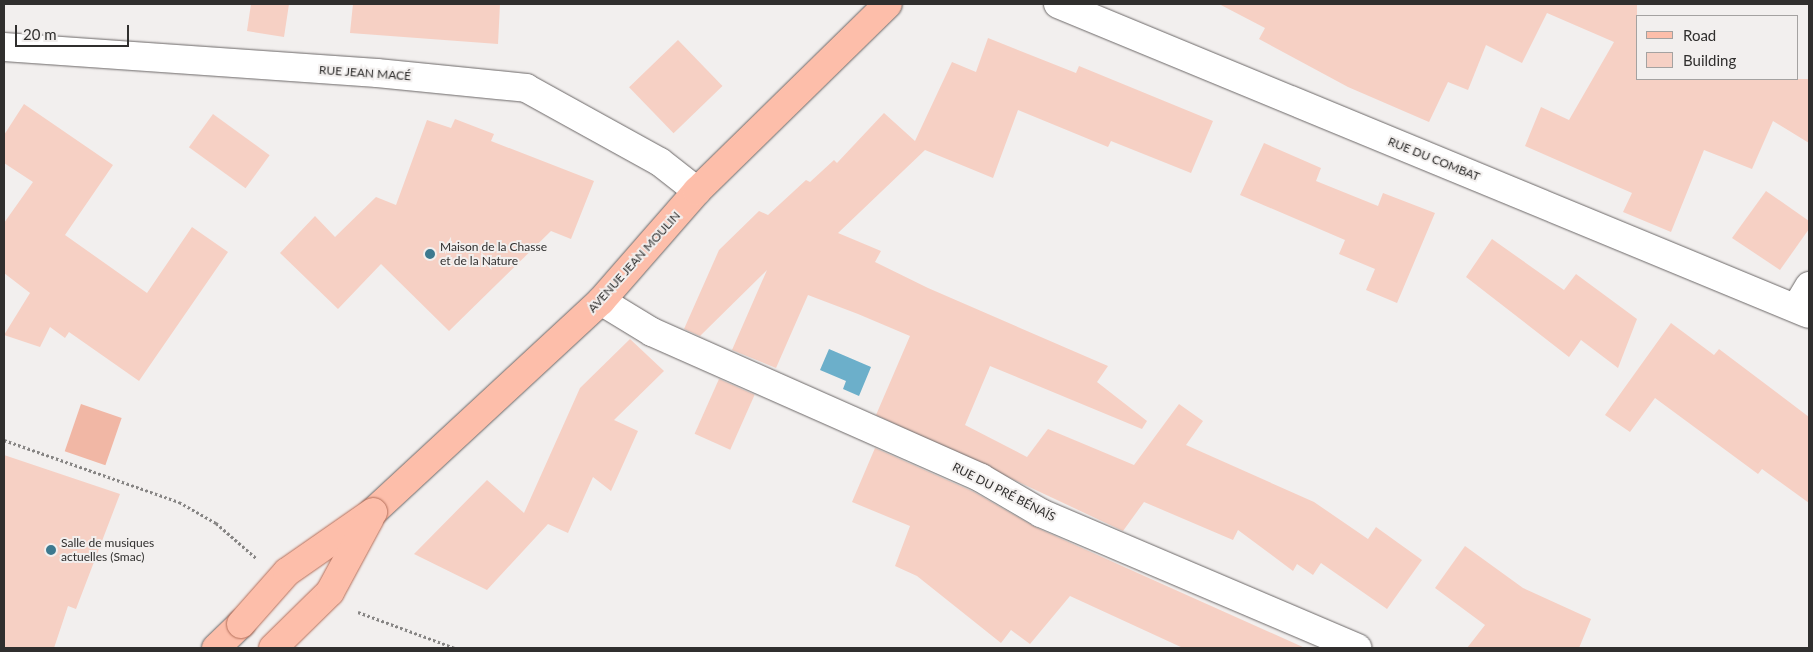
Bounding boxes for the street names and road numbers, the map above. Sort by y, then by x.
street label: RUE JEAN MACÉ [318,63,412,83]
street label: RUE DU COMBAT [1386,134,1482,184]
street label: AVENUE JEAN MOULIN [585,208,683,316]
street label: RUE DU PRÉ BÉNAÏS [950,460,1058,524]

